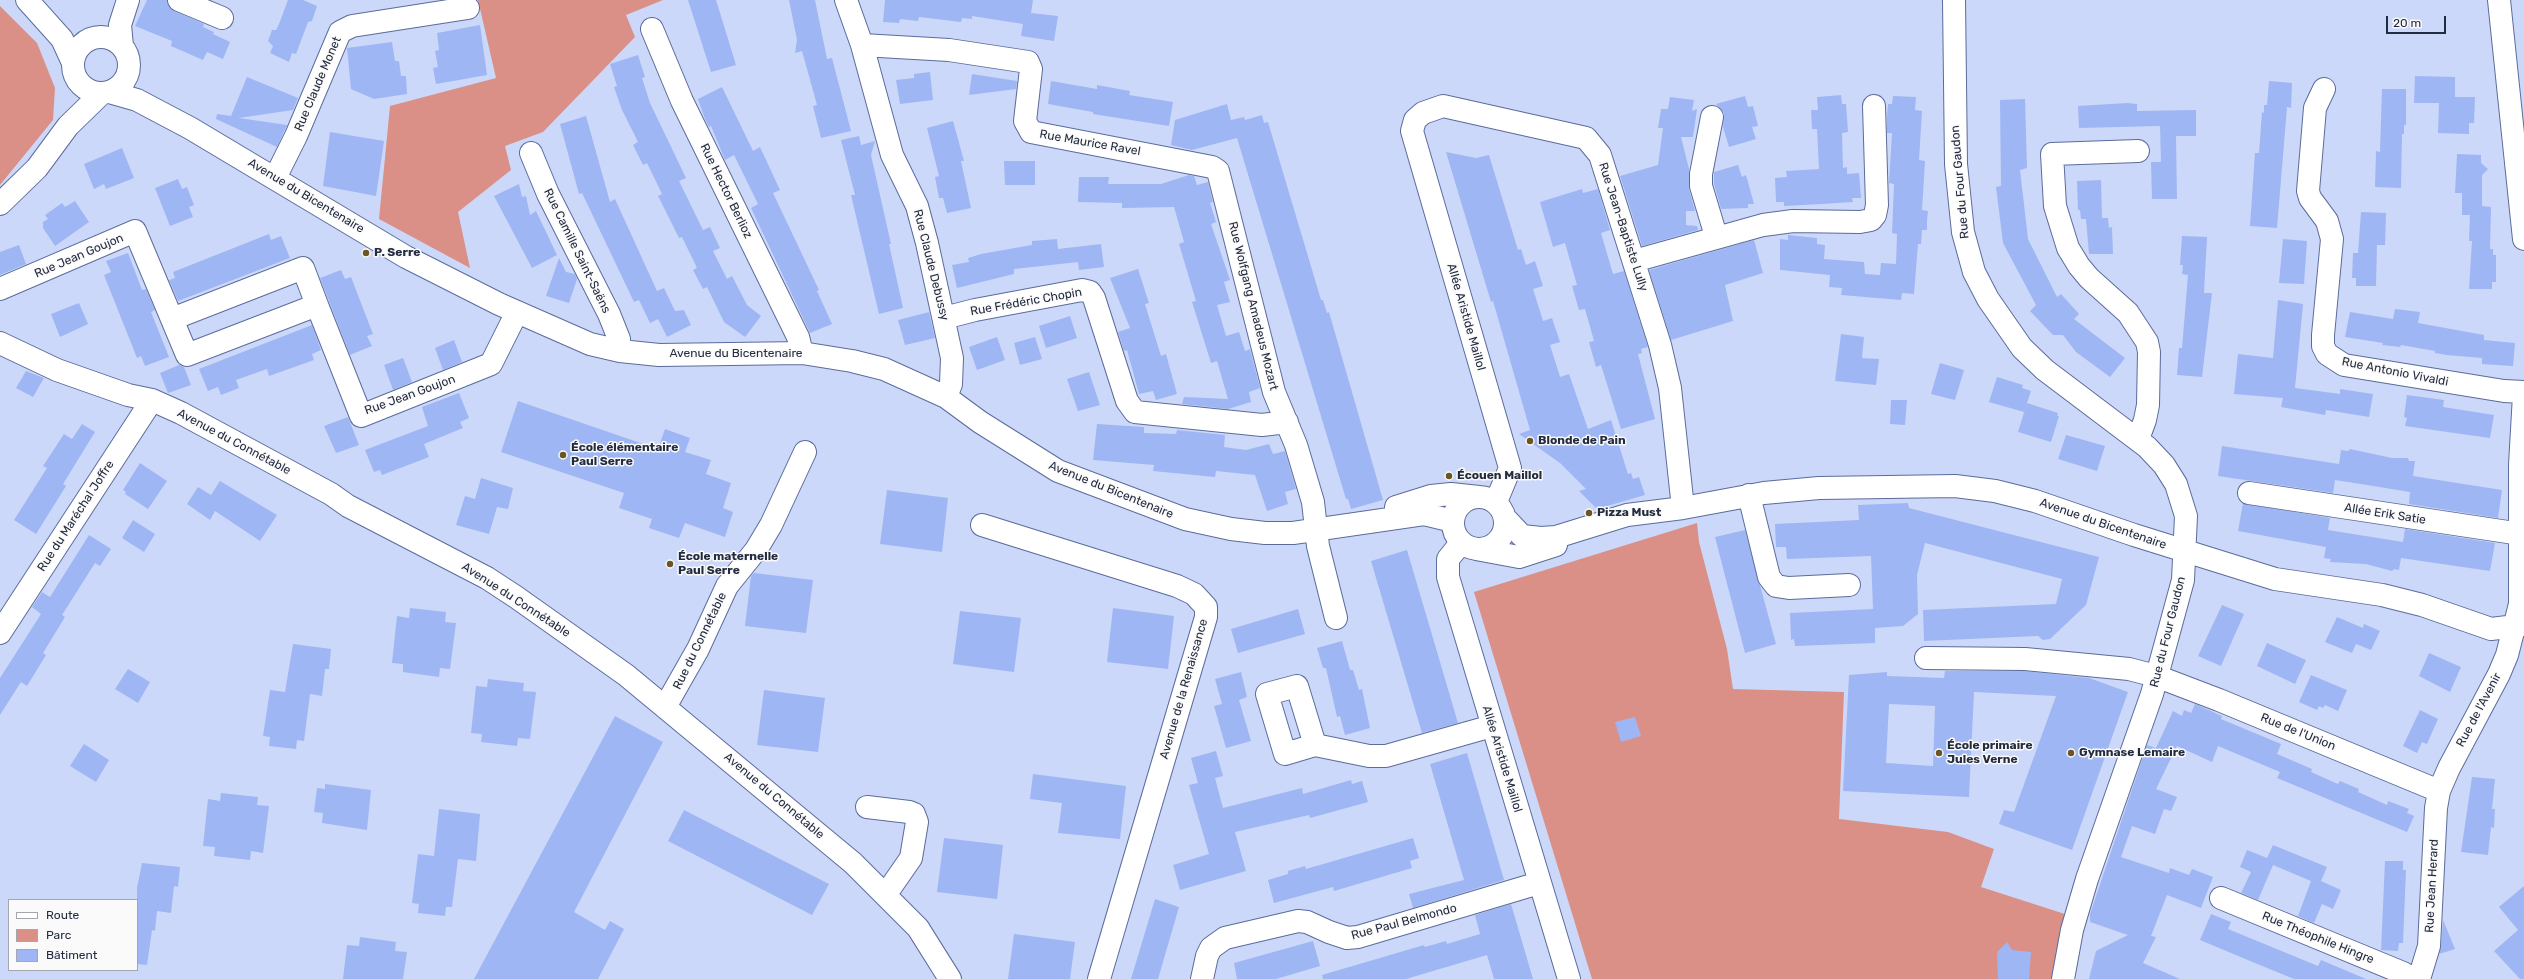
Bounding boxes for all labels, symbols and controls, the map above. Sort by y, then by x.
scale bar [2388,8,2448,34]
text: 20 m [2393,16,2421,30]
street label: Rue Claude Monet [292,35,344,133]
street label: Rue du Four Gaudon [1948,125,1972,239]
street label: Rue Maurice Ravel [1038,127,1142,159]
street label: Rue Hector Berlioz [697,141,755,241]
street label: Avenue du Bicentenaire [245,156,367,236]
street label: Rue Jean-Baptiste Lully [1595,161,1651,293]
street label: Rue Camille Saint-Saëns [541,186,613,316]
street label: Rue Claude Debussy [910,208,952,322]
street label: Rue Wolfgang Amadeus Mozart [1225,220,1281,392]
street label: Rue Jean Goujon [32,231,126,281]
place label: P. Serre [374,246,420,260]
marker: P. Serre [361,248,371,258]
street label: Allée Aristide Maillol [1444,262,1488,372]
street label: Rue Frédéric Chopin [969,285,1083,319]
street label: Avenue du Bicentenaire [669,347,803,361]
street label: Rue Antonio Vivaldi [2340,355,2450,389]
street label: Rue Jean Goujon [363,372,457,418]
street label: Avenue du Connétable [175,406,293,478]
place label: Blonde de Pain [1538,434,1626,448]
marker: Blonde de Pain [1525,436,1535,446]
place label: École élémentaire Paul Serre [571,441,678,469]
marker: École élémentaire Paul Serre [558,450,568,460]
street label: Rue du Maréchal Joffre [35,458,117,574]
street label: Avenue du Bicentenaire [1047,458,1175,522]
place label: Écouen Maillol [1457,469,1542,483]
marker: Écouen Maillol [1444,471,1454,481]
street label: Avenue du Bicentenaire [2038,496,2168,552]
street label: Allée Erik Satie [2343,500,2427,528]
place label: Pizza Must [1597,506,1661,520]
marker: Pizza Must [1584,508,1594,518]
place label: École maternelle Paul Serre [678,550,778,578]
marker: École maternelle Paul Serre [665,559,675,569]
street label: Avenue du Connétable [459,560,573,640]
street label: Rue du Four Gaudon [2147,575,2189,689]
street label: Rue du Connétable [670,590,730,692]
street label: Avenue de la Renaissance [1157,617,1211,761]
street label: Rue de l'Avenir [2453,670,2505,750]
street label: Allée Aristide Maillol [1479,704,1525,814]
street label: Rue de l'Union [2258,710,2338,754]
place label: École primaire Jules Verne [1947,739,2033,767]
place label: Gymnase Lemaire [2079,746,2185,760]
marker: École primaire Jules Verne [1934,748,1944,758]
marker: Gymnase Lemaire [2066,748,2076,758]
street label: Avenue du Connétable [721,750,827,842]
street label: Rue Jean Herard [2422,839,2442,933]
legend [8,899,138,971]
street label: Rue Paul Belmondo [1350,901,1458,943]
text: Route [46,908,79,922]
street label: Rue Théophile Hingre [2260,909,2376,967]
text: Parc [46,928,71,942]
text: Bâtiment [46,948,97,962]

